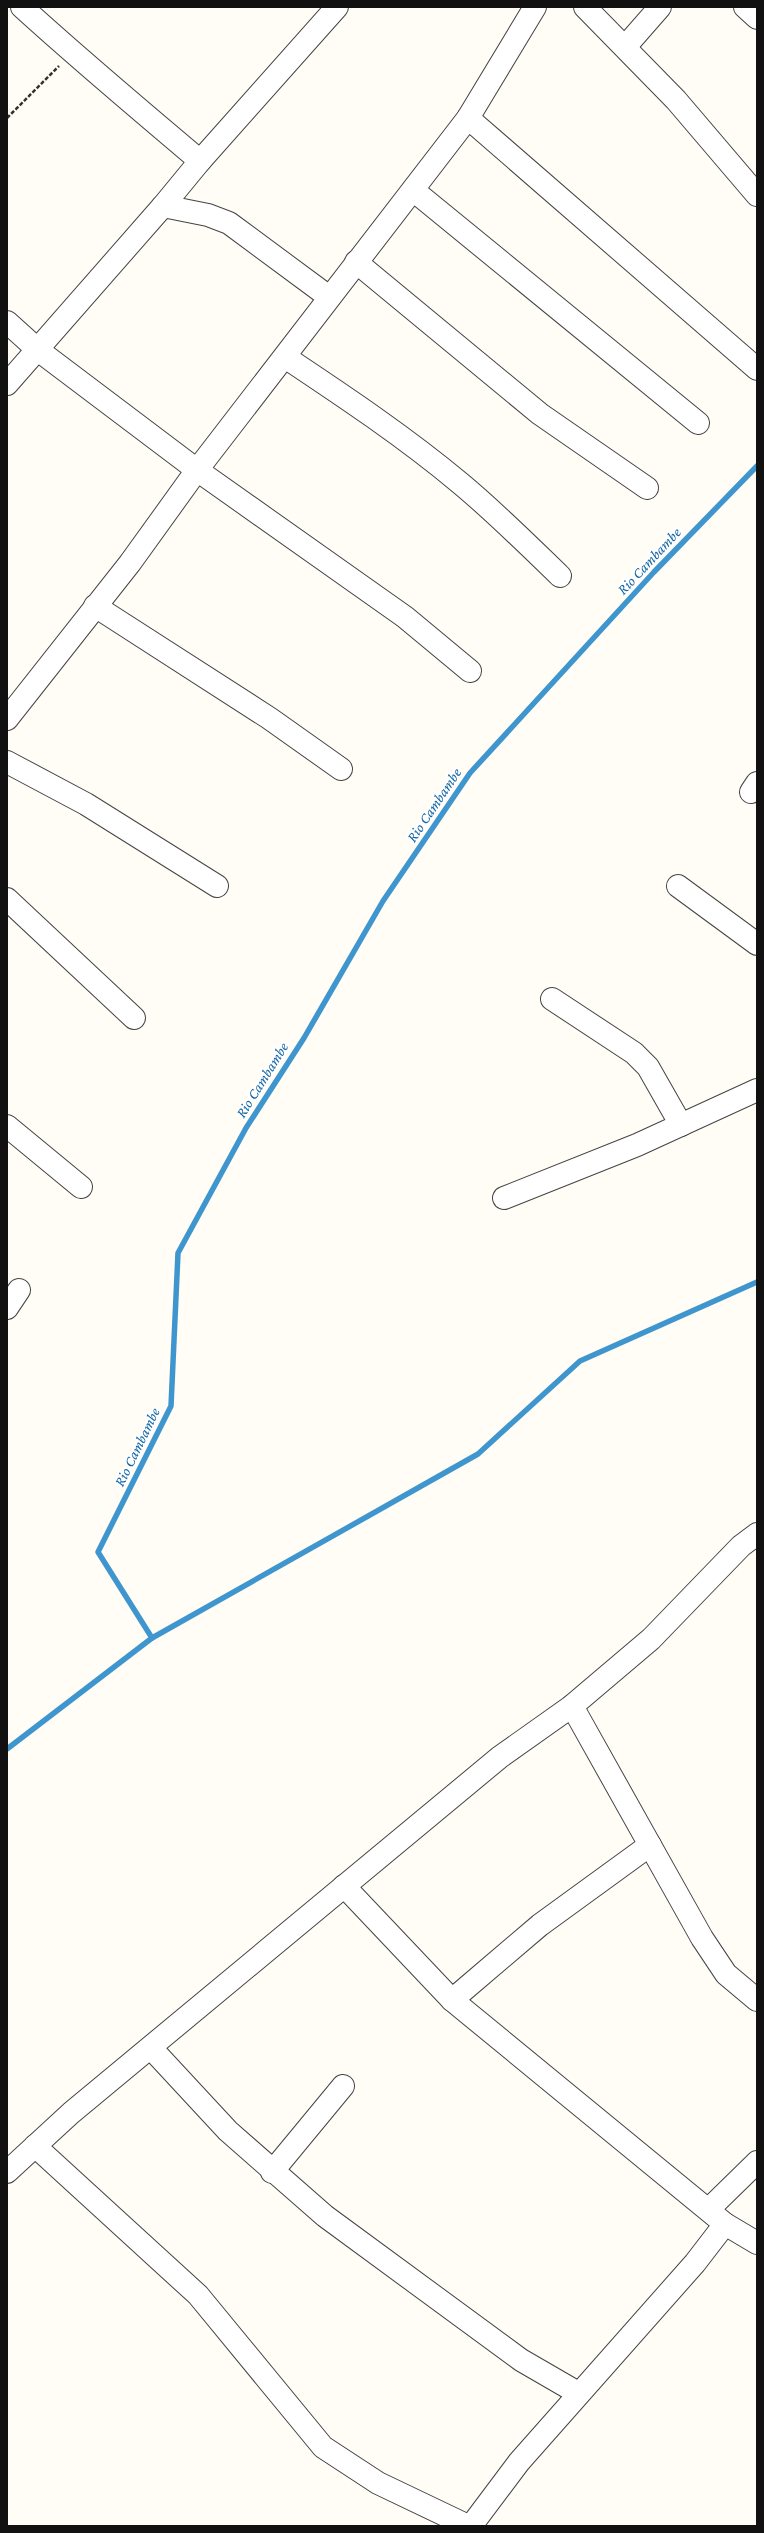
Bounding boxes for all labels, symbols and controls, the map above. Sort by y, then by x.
water label: Rio Cambambe [614,524,684,598]
water label: Rio Cambambe [404,765,465,845]
water label: Rio Cambambe [233,1039,292,1120]
water label: Rio Cambambe [111,1405,163,1489]

